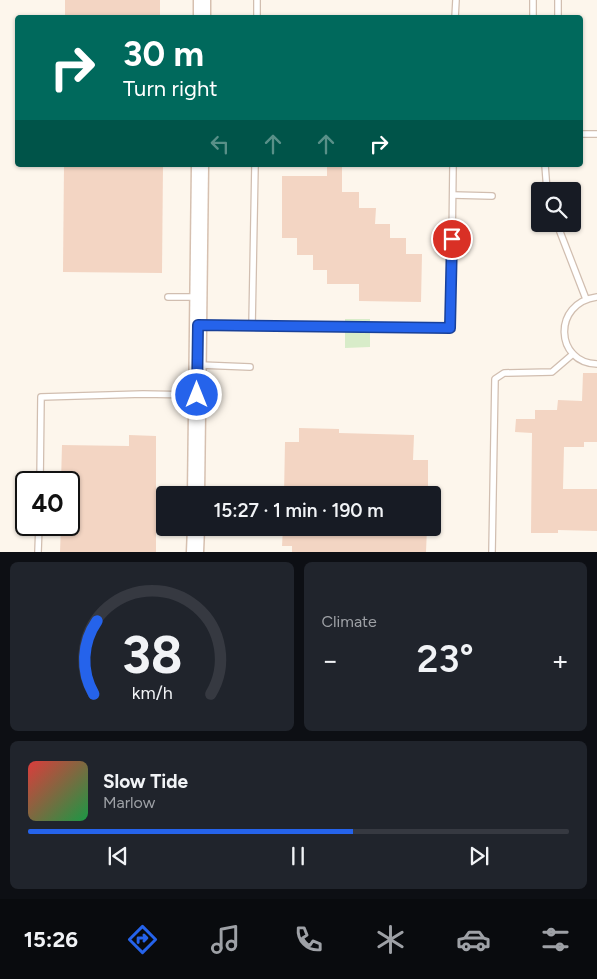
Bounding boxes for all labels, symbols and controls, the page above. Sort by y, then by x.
text: 30 m [123,33,204,75]
icon: right [40,35,105,100]
text: Turn right [123,75,218,102]
icon: left [206,130,234,158]
icon: ahead [259,130,287,158]
icon: ahead [312,130,340,158]
icon: right [365,130,393,158]
map controls [531,182,581,232]
button: search [531,182,581,232]
pin [431,218,473,260]
icon: arrive [438,225,466,253]
position arrow [170,368,222,420]
speed limit sign: 40 [15,471,80,536]
text: 15:27 · 1 min · 190 m [213,499,384,522]
text: Climate [322,612,377,631]
text: 38 [121,624,182,686]
text: 23° [417,636,474,682]
text: − [322,643,339,677]
text: + [552,643,569,677]
text: km/h [131,682,172,703]
text: Slow Tide [103,770,188,793]
text: Marlow [103,793,155,812]
icon: previous [104,842,132,870]
icon: pause [284,842,312,870]
icon: next [465,842,493,870]
icon: directions [125,922,160,957]
icon: music [208,922,243,957]
icon: phone [291,922,326,957]
icon: climate [373,922,408,957]
icon: car [456,922,491,957]
icon: filters [538,922,573,957]
text: 15:26 [24,926,78,953]

